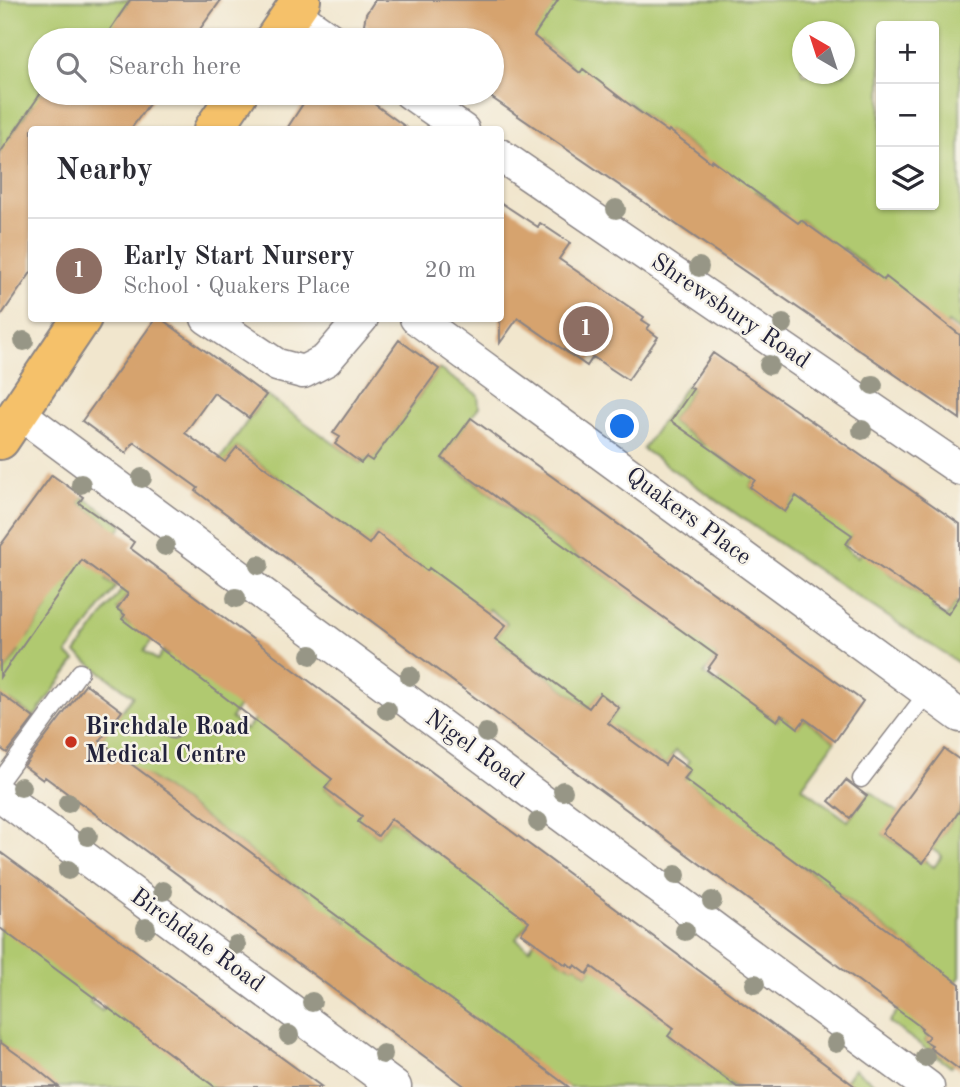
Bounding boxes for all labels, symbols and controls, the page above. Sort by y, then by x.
north arrow [792,21,855,84]
map controls [876,21,939,210]
button: + [876,21,939,84]
search box [28,28,504,105]
icon: search [52,48,90,86]
text: Search here [108,54,241,80]
button: − [876,84,939,147]
button: layers [876,147,939,210]
text: Nearby [56,156,153,186]
text: Early Start Nursery [123,244,355,270]
street label: Shrewsbury Road [646,250,814,374]
text: 1 [72,259,86,282]
text: 20 m [425,259,476,282]
text: School · Quakers Place [123,275,350,298]
pin: 1 [563,303,609,355]
your location [605,409,639,443]
street label: Quakers Place [621,464,755,570]
street label: Nigel Road [420,706,528,794]
place label: Birchdale Road Medical Centre [85,716,250,768]
marker: Birchdale Road Medical Centre [63,734,79,750]
street label: Birchdale Road [126,885,268,997]

